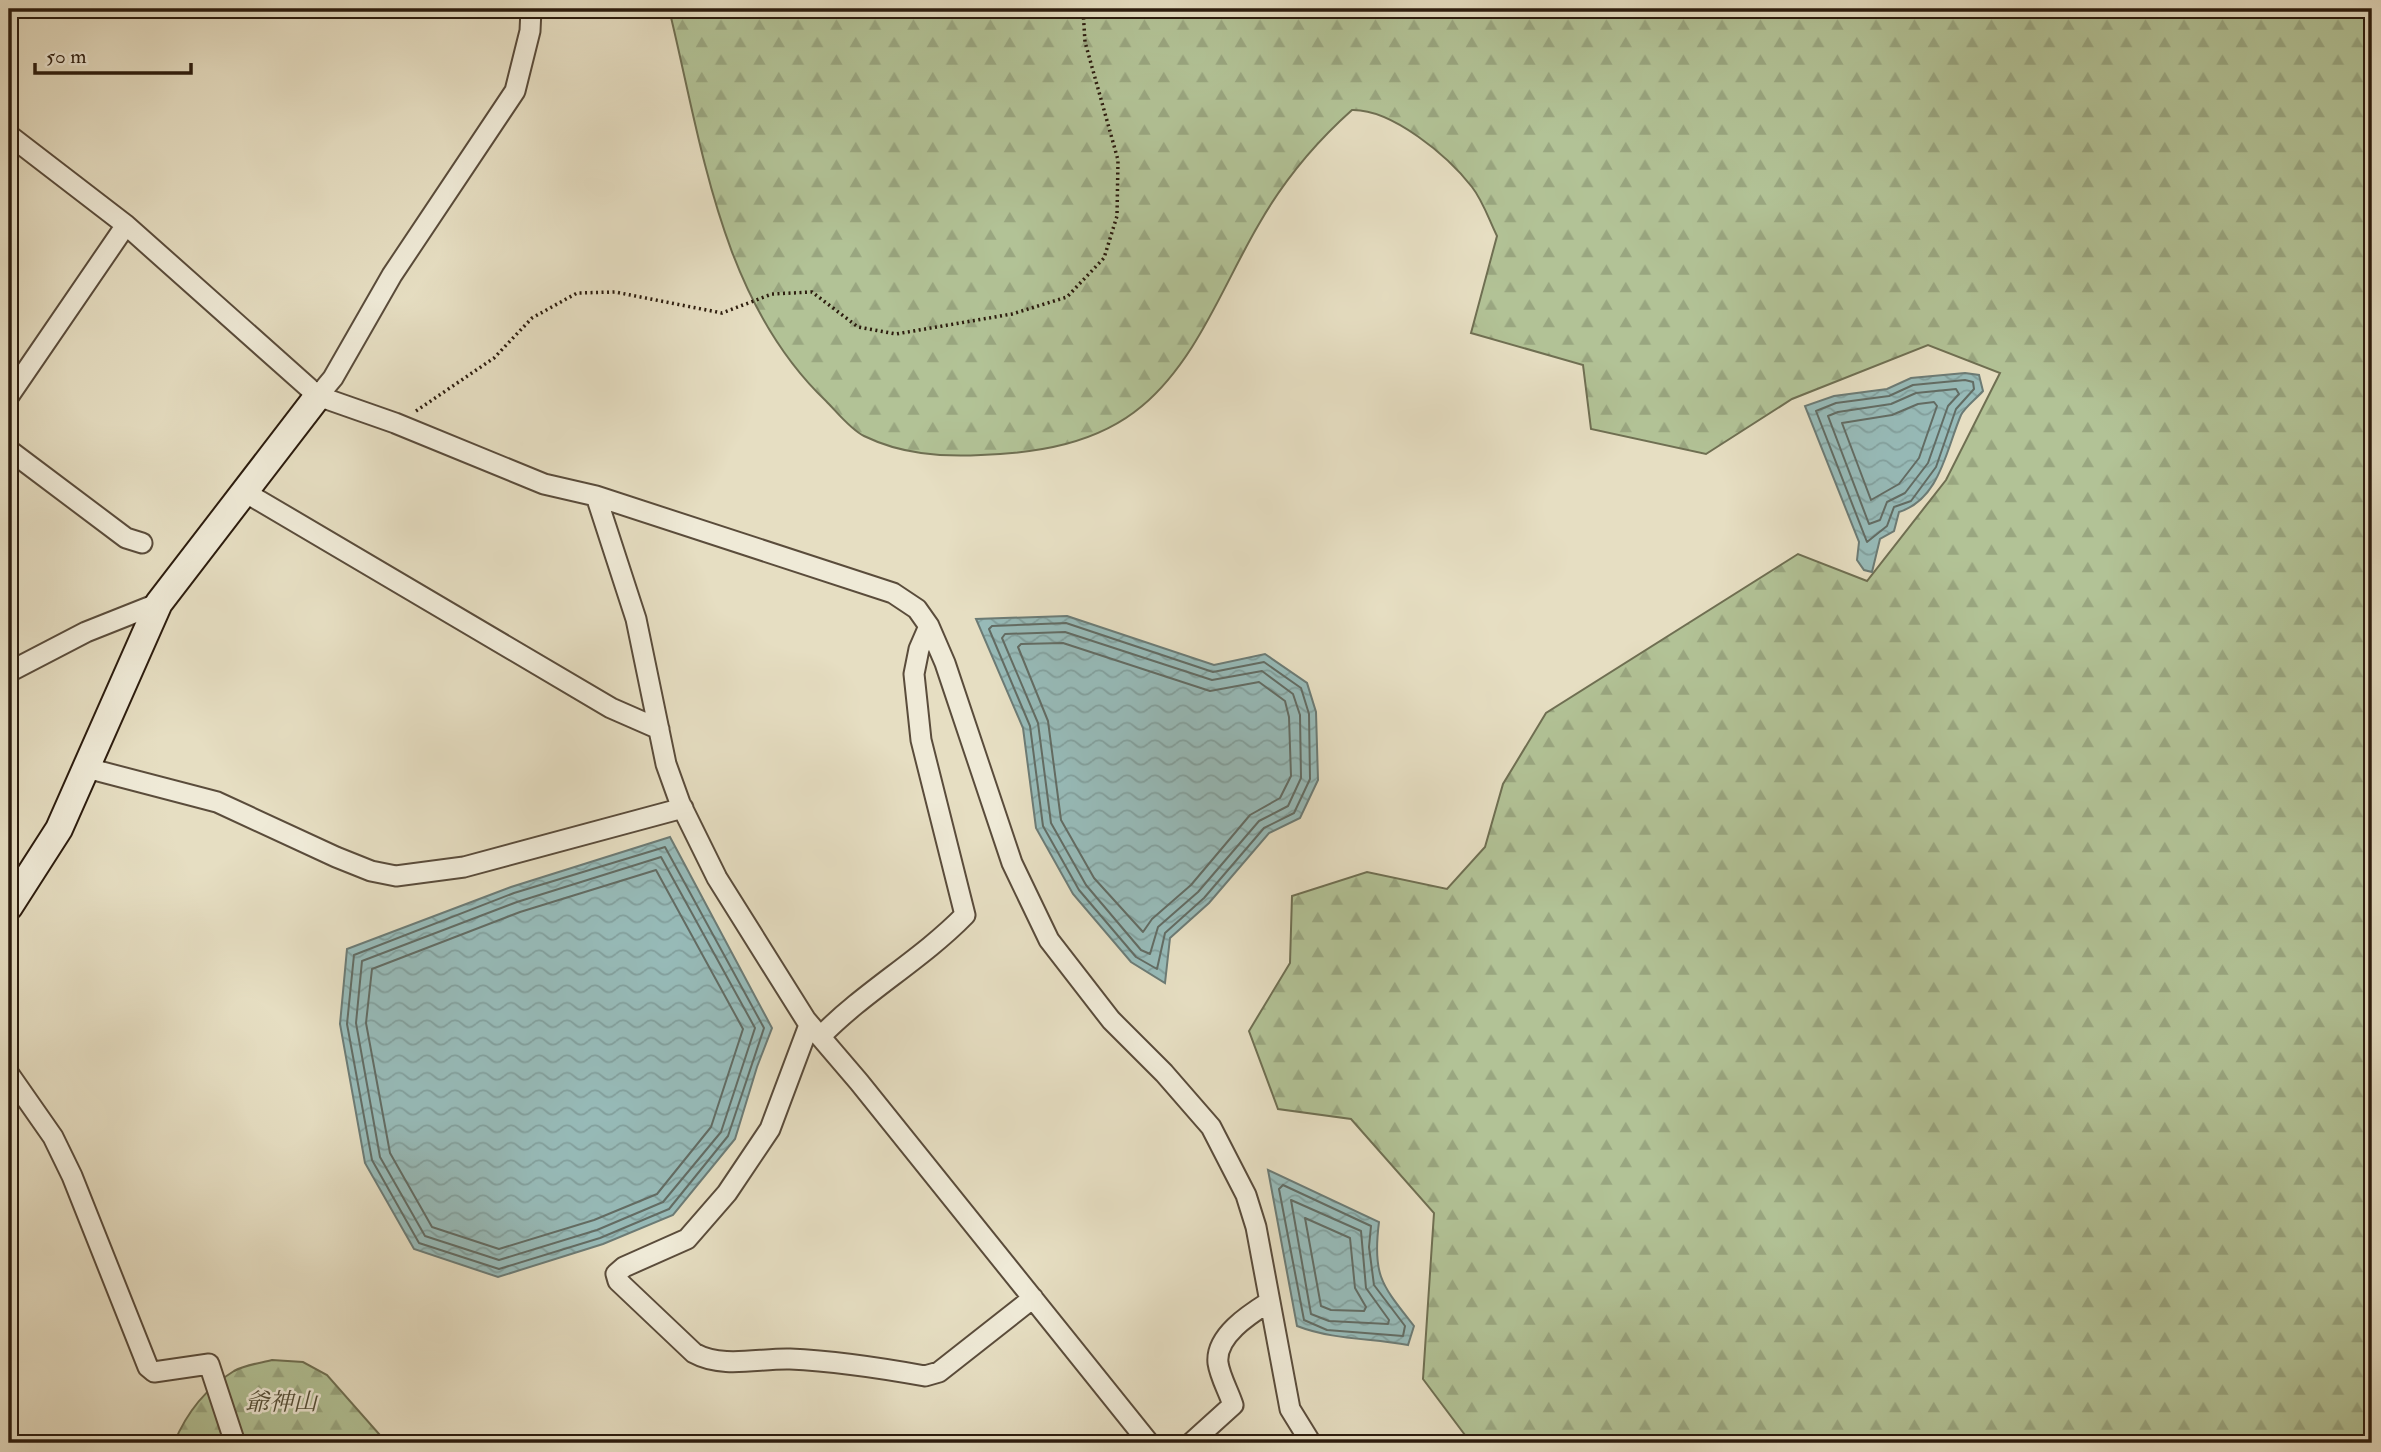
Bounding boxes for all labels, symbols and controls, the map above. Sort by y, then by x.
scale bar [35,32,191,76]
text: 50 m [46,43,87,70]
park label: 爺神山 [245,1387,319,1418]

